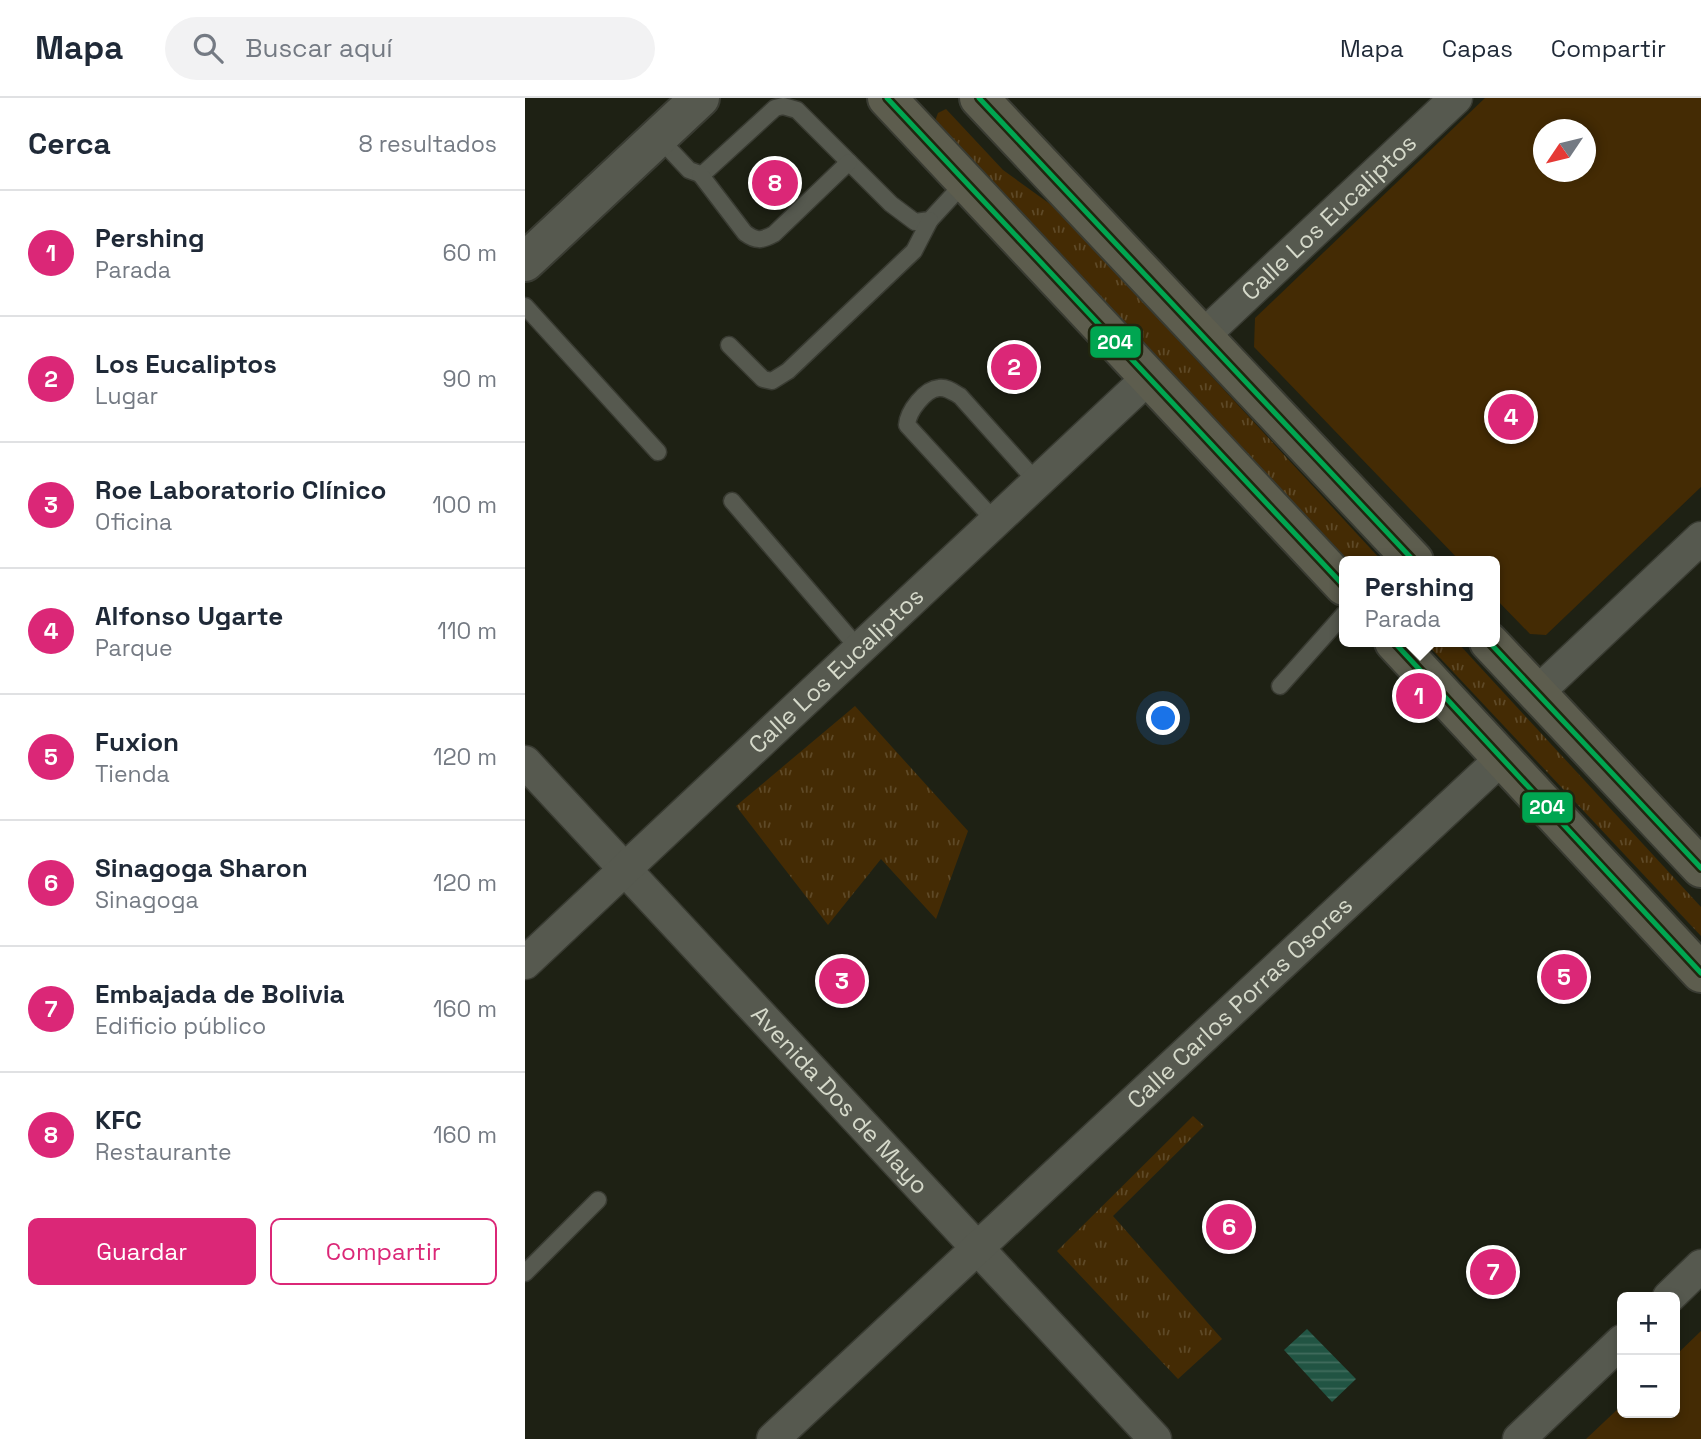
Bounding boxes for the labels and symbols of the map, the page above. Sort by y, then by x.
north arrow [1533,119,1596,182]
street label: Calle Los Eucaliptos [1235,127,1423,307]
pin: 8 [752,157,798,209]
line badge: 204 [1089,325,1142,359]
text: 204 [1097,330,1133,355]
pin: 2 [991,341,1037,393]
pin: 4 [1488,391,1534,443]
street label: Calle Los Eucaliptos [742,581,930,760]
pin: 1 [1396,670,1442,722]
your location [1146,701,1180,735]
line badge: 204 [1521,791,1574,824]
text: 204 [1529,795,1565,820]
street label: Calle Carlos Porras Osores [1120,890,1359,1115]
pin: 5 [1541,951,1587,1003]
pin: 3 [819,955,865,1007]
street label: Avenida Dos de Mayo [745,999,935,1201]
pin: 6 [1206,1201,1252,1253]
pin: 7 [1470,1246,1516,1298]

